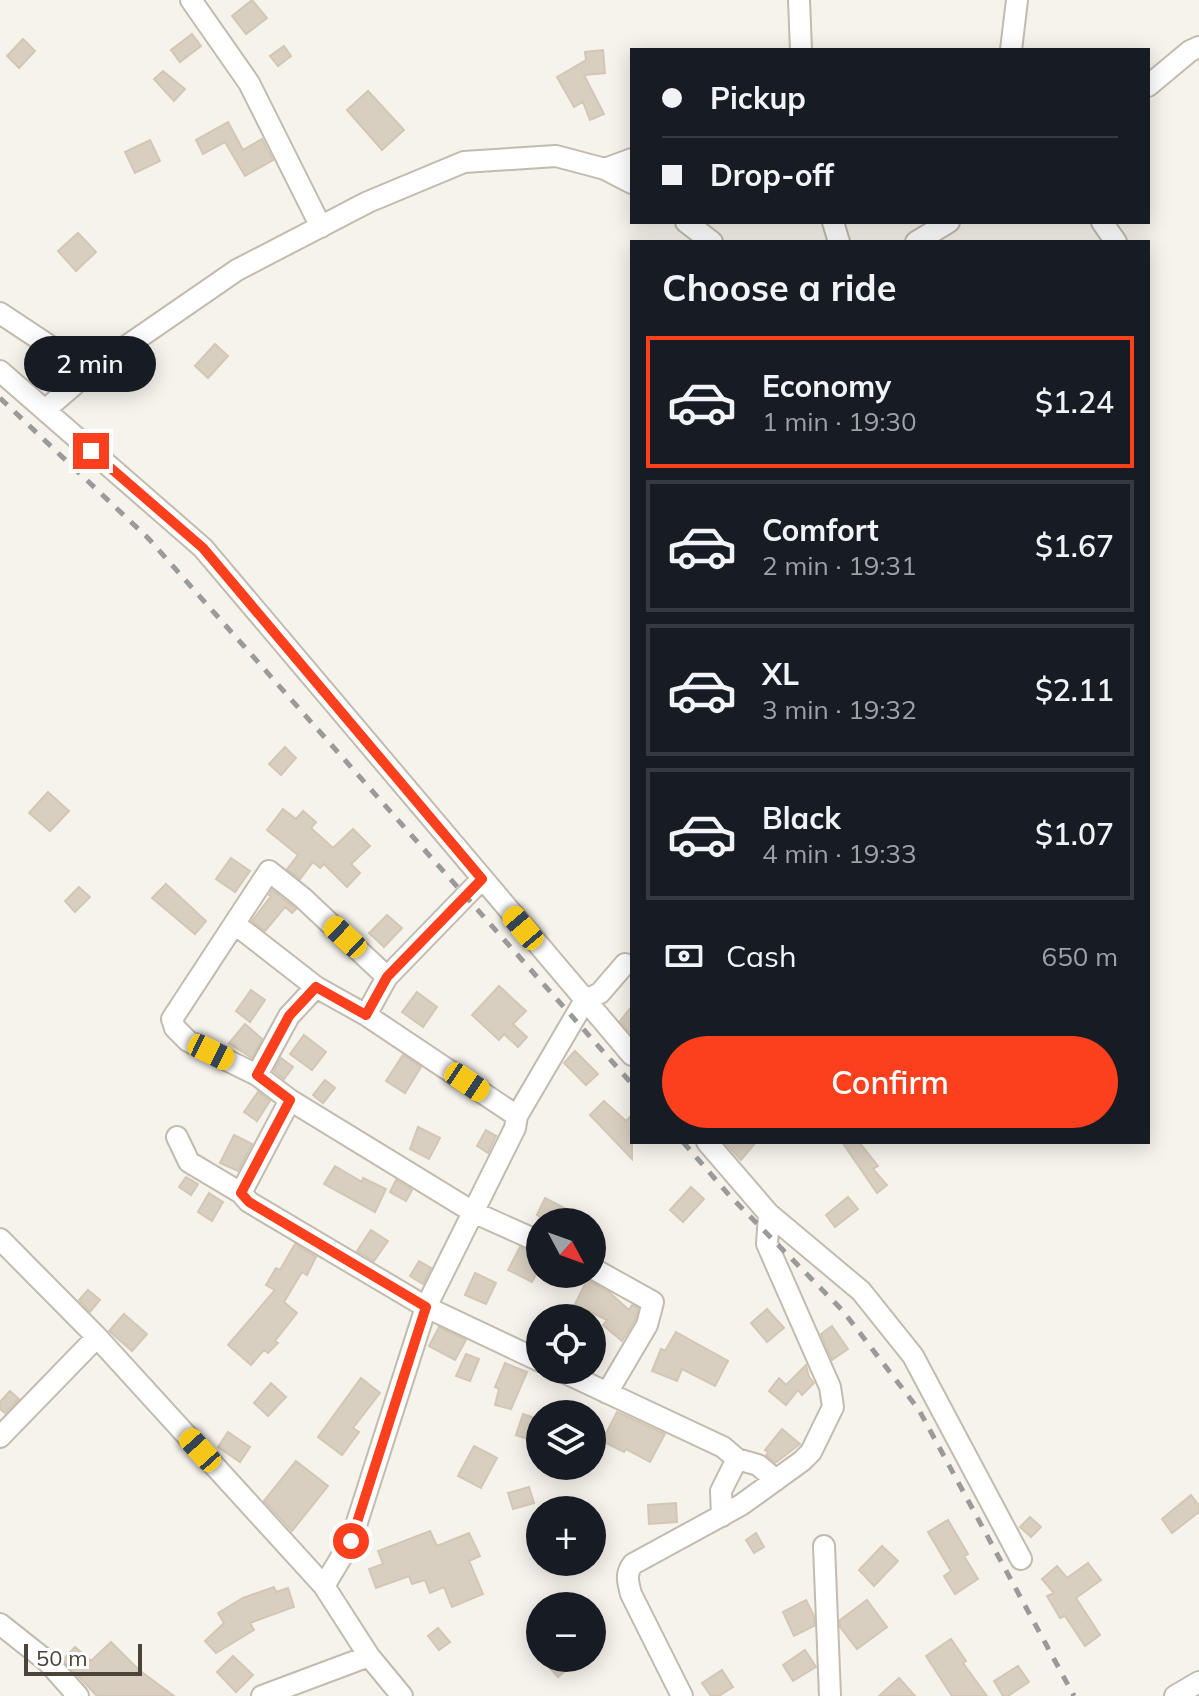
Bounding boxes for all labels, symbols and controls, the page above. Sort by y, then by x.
text: Pickup [710,79,806,117]
text: Drop-off [710,156,834,194]
text: Choose a ride [662,265,896,310]
callout: 2 min [25,335,157,391]
text: 2 min [56,347,124,380]
icon: car [666,366,738,438]
text: Economy [762,367,891,405]
text: $1.24 [1035,383,1114,421]
text: 1 min · 19:30 [762,405,917,438]
route end [73,433,109,469]
icon: car [666,510,738,582]
text: Comfort [762,511,879,549]
text: $1.67 [1035,527,1114,565]
text: 2 min · 19:31 [762,549,917,582]
icon: car [666,654,738,726]
text: XL [762,655,799,693]
text: $2.11 [1035,671,1114,709]
text: 3 min · 19:32 [762,693,917,726]
icon: car [666,798,738,870]
text: Black [762,799,841,837]
text: $1.07 [1035,815,1114,853]
text: 4 min · 19:33 [762,837,917,870]
car [498,902,548,954]
car [319,912,371,962]
icon: cash [662,934,706,978]
text: Cash [726,937,797,975]
text: 650 m [1042,940,1118,973]
car [184,1031,238,1073]
button: Confirm [662,1036,1118,1128]
car [440,1059,494,1105]
north arrow [526,1208,606,1288]
map controls [526,1208,606,1672]
button: locate [526,1304,606,1384]
button: layers [526,1400,606,1480]
car [175,1424,225,1476]
button: + [526,1496,606,1576]
route start [333,1523,369,1559]
button: − [526,1592,606,1672]
scale bar [24,1640,142,1676]
text: 50 m [36,1644,87,1672]

